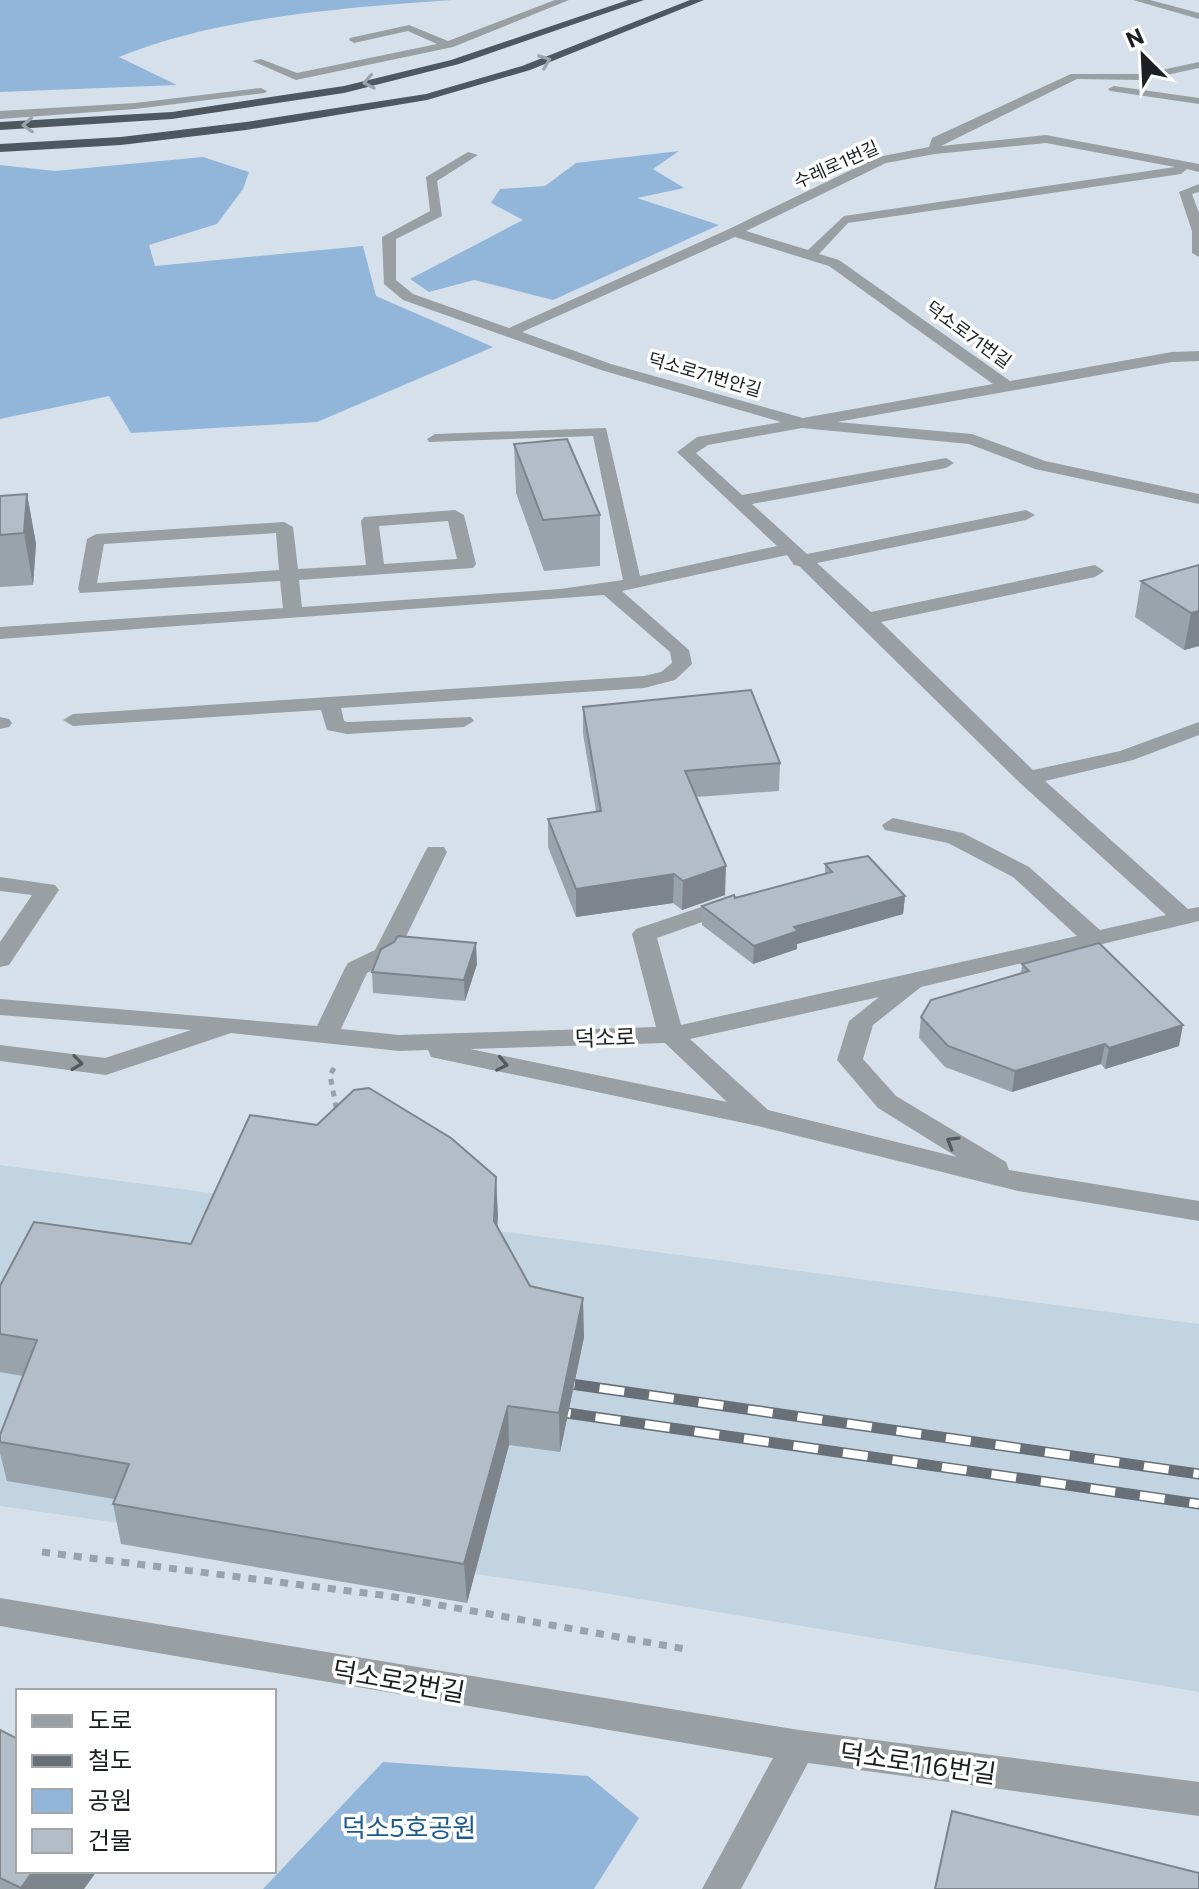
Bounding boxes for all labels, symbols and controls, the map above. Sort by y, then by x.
north arrow [1103,16,1183,96]
text: N [1122,22,1148,53]
one-way arrow [537,54,551,71]
one-way arrow [362,73,376,90]
one-way arrow [21,116,34,133]
street label: 수레로1번길 [790,136,882,192]
street label: 덕소로71번길 [922,296,1016,372]
street label: 덕소로71번안길 [646,347,764,401]
street label: 덕소로 [574,1022,636,1052]
one-way arrow [70,1054,84,1071]
one-way arrow [495,1055,509,1072]
one-way arrow [946,1136,961,1151]
street label: 덕소로2번길 [330,1653,468,1707]
legend [16,1689,276,1873]
text: 도로 [88,1705,132,1734]
street label: 덕소로116번길 [838,1736,998,1788]
text: 철도 [88,1745,132,1774]
text: 공원 [88,1785,132,1814]
park label: 덕소5호공원 [342,1811,476,1842]
text: 건물 [88,1825,132,1854]

